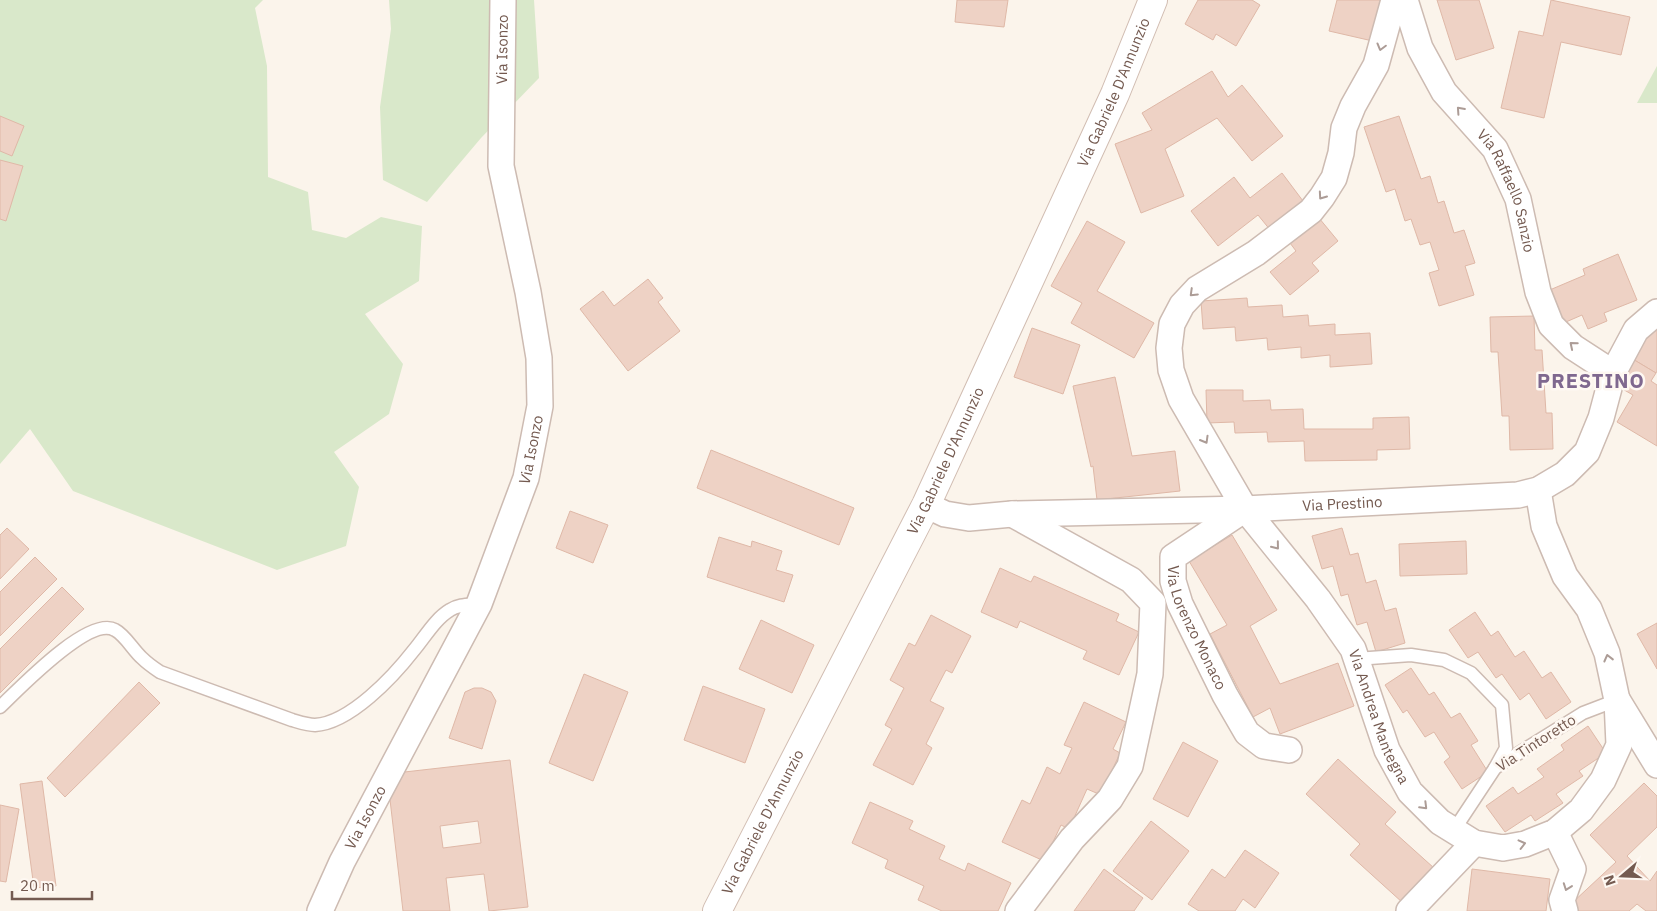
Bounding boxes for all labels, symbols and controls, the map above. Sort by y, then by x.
street label: Via Isonzo [492,14,512,85]
street label: Via Gabriele D'Annunzio [1073,15,1154,170]
one-way arrow [1377,42,1387,51]
one-way arrow [1457,107,1466,116]
street label: Via Raffaello Sanzio [1473,125,1539,254]
one-way arrow [1319,191,1328,200]
one-way arrow [1190,287,1199,296]
one-way arrow [1569,342,1578,351]
district label: PRESTINO [1537,367,1645,394]
street label: Via Gabriele D'Annunzio [902,384,988,538]
street label: Via Isonzo [514,414,547,487]
one-way arrow [1199,435,1209,444]
street label: Via Prestino [1302,492,1383,515]
one-way arrow [1271,540,1279,549]
street label: Via Lorenzo Monaco [1164,565,1231,693]
street label: Via Andrea Mantegna [1345,647,1414,787]
one-way arrow [1603,654,1614,663]
street label: Via Tintoretto [1492,710,1579,775]
street label: Via Gabriele D'Annunzio [717,746,808,898]
street label: Via Isonzo [340,782,390,853]
one-way arrow [1418,800,1427,809]
one-way arrow [1518,839,1527,850]
north arrow [1597,851,1647,901]
scale bar [12,868,92,900]
text: N [1600,873,1620,888]
text: 20 m [20,876,55,895]
one-way arrow [1563,882,1573,891]

